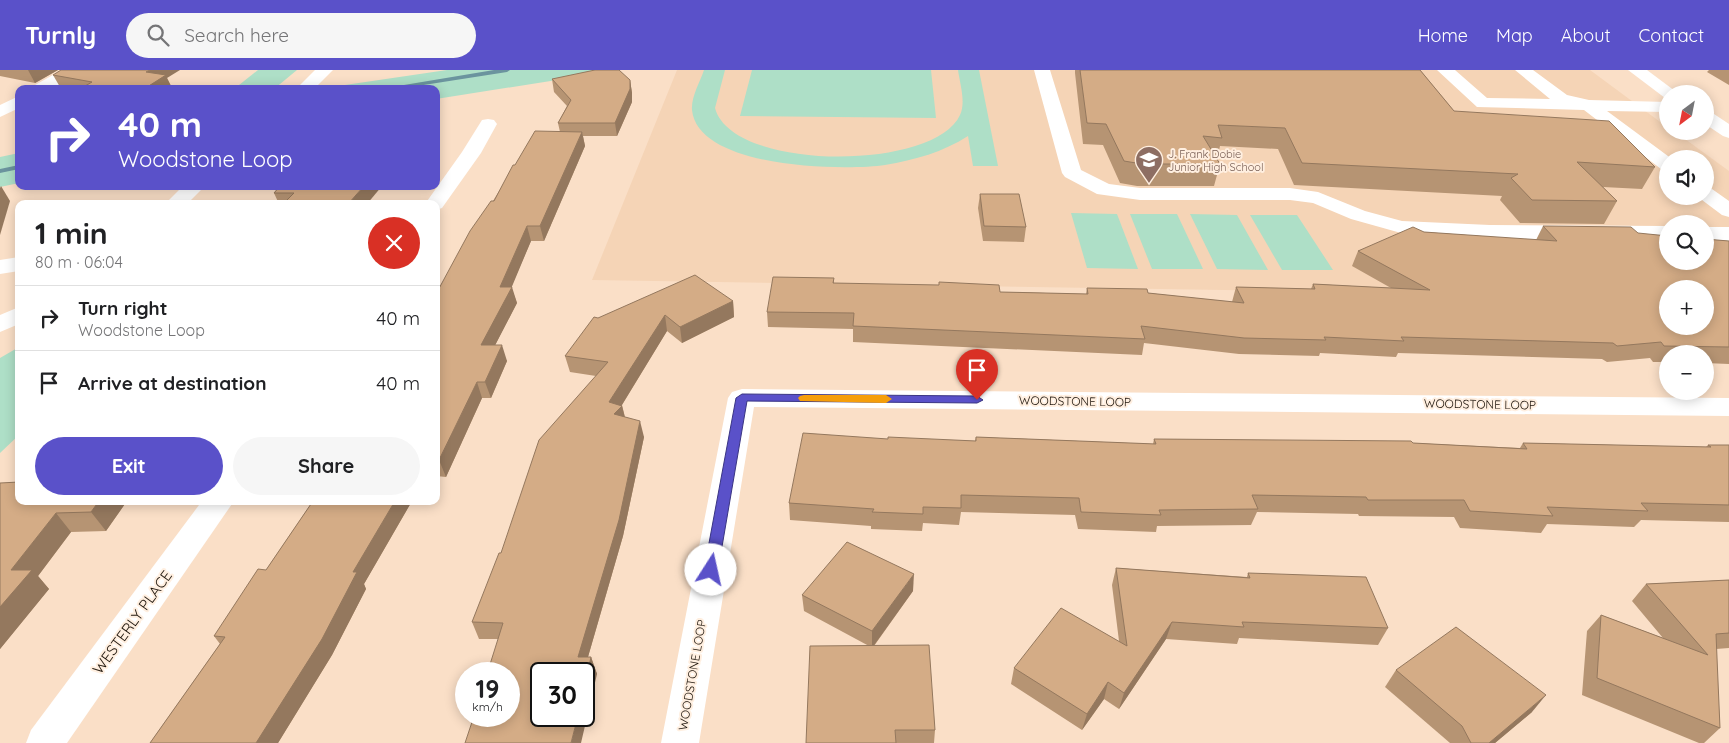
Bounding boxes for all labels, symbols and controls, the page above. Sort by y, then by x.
search box [126,13,476,58]
text: Turnly [25,20,96,50]
icon: search [144,21,172,49]
text: Search here [184,23,289,47]
text: Home [1418,24,1468,47]
text: Map [1496,24,1533,47]
text: About [1561,24,1611,47]
text: Contact [1639,24,1704,47]
north arrow [1659,85,1714,140]
map controls [1659,85,1714,400]
text: 40 m [118,102,202,146]
icon: right [35,105,100,170]
text: Woodstone Loop [118,145,293,173]
school or university icon: J. Frank Dobie Junior High School [1134,145,1164,184]
place label: J. Frank Dobie Junior High School [1168,147,1263,174]
button: sound [1659,150,1714,205]
text: 1 min [35,214,108,252]
button: search [1659,215,1714,270]
button: close [368,217,420,269]
text: 80 m · 06:04 [35,252,123,272]
button: + [1659,280,1714,335]
text: Turn right [78,296,167,320]
icon: right [35,304,63,332]
text: 40 m [376,306,420,330]
text: Woodstone Loop [78,320,205,340]
button: − [1659,345,1714,400]
pin [956,349,998,400]
icon: arrive [963,356,991,384]
icon: arrive [35,369,63,397]
text: Arrive at destination [78,371,267,395]
text: 40 m [376,371,420,395]
street label: WOODSTONE LOOP [1019,393,1131,409]
street label: WOODSTONE LOOP [1424,396,1536,412]
button: Exit [35,437,223,495]
button: Share [233,437,420,495]
position arrow [684,543,736,595]
street label: WESTERLY PLACE [88,566,176,678]
street label: WOODSTONE LOOP [675,618,709,732]
speed limit sign: 30 [530,662,595,727]
text: 19 [476,673,499,704]
text: km/h [472,699,503,714]

